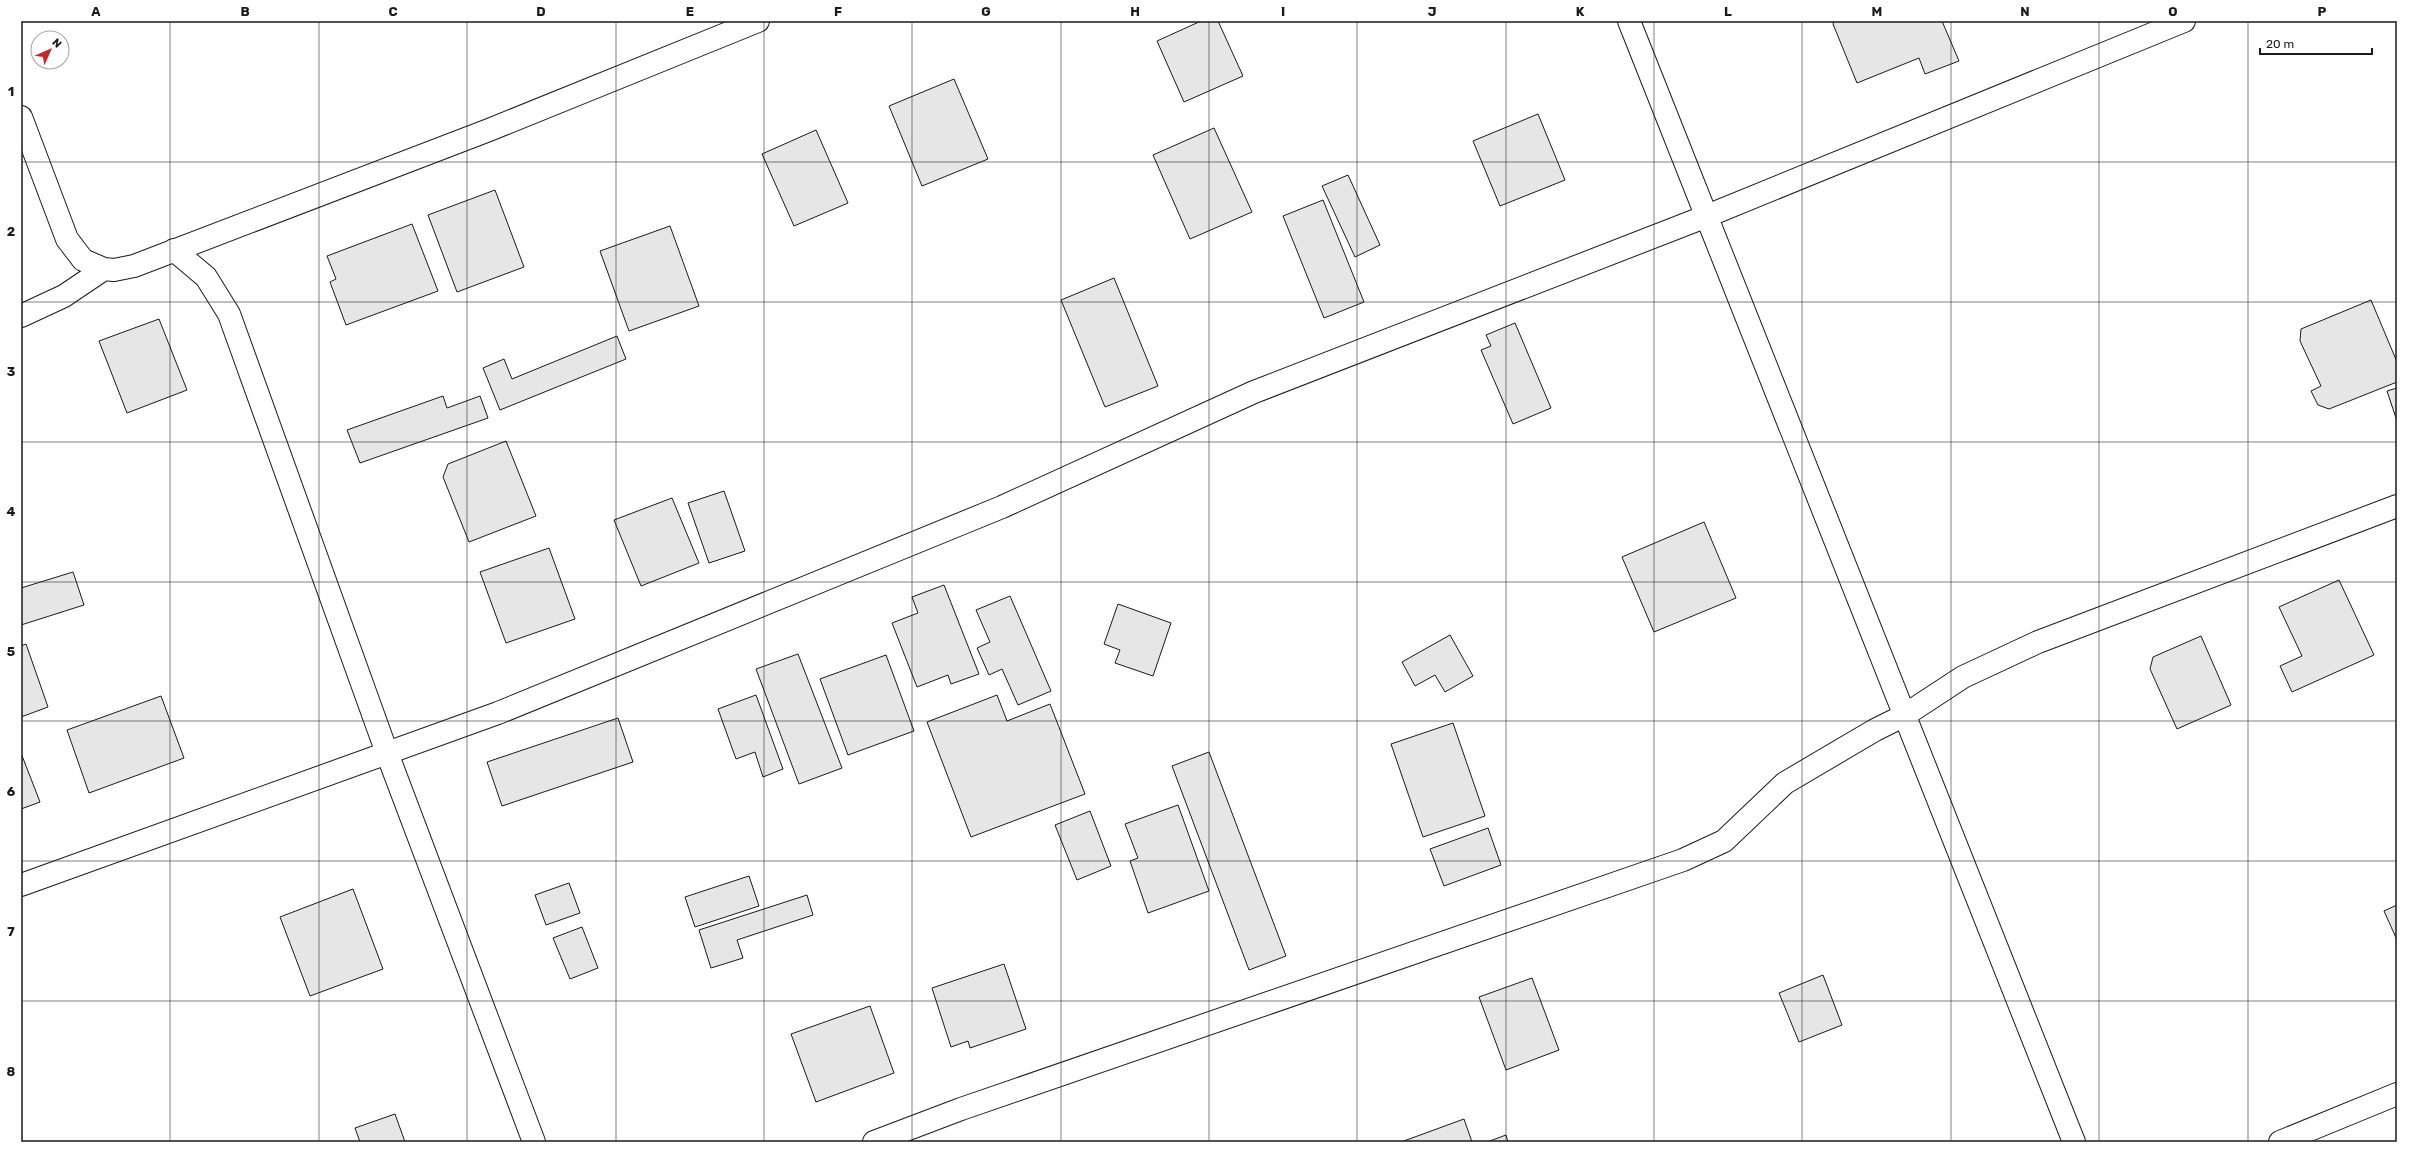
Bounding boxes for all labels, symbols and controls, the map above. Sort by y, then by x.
text: A [91,4,101,19]
text: B [240,4,250,19]
text: C [388,4,398,19]
text: D [536,4,546,19]
text: E [686,4,694,19]
text: F [834,4,842,19]
text: G [981,4,991,19]
text: H [1130,4,1140,19]
text: I [1281,4,1285,19]
text: J [1428,4,1436,19]
text: K [1576,4,1585,19]
text: L [1724,4,1732,19]
text: M [1872,4,1882,19]
text: N [2020,4,2030,19]
text: O [2168,4,2178,19]
text: P [2318,4,2327,19]
north arrow [30,30,70,70]
scale bar [2260,30,2372,56]
text: N [49,36,64,51]
text: 20 m [2266,37,2294,51]
text: 1 [8,84,14,99]
text: 2 [7,224,15,239]
text: 3 [7,364,16,379]
text: 4 [7,504,16,519]
text: 5 [7,644,15,659]
text: 6 [7,784,16,799]
text: 7 [7,924,15,939]
text: 8 [7,1064,16,1079]

